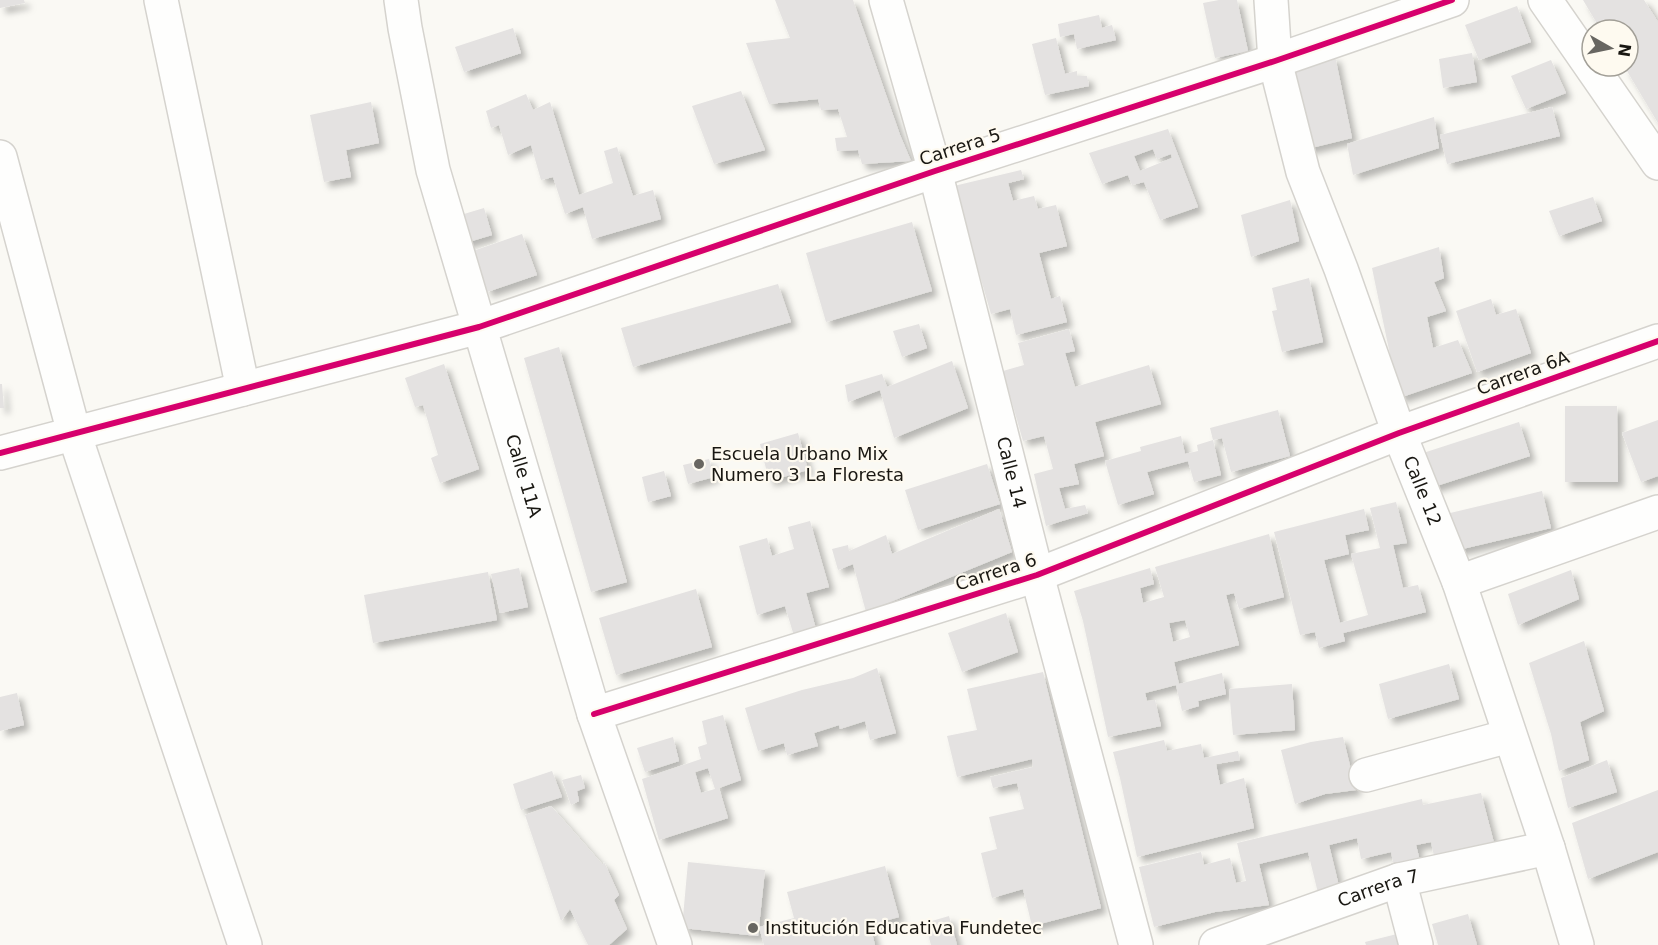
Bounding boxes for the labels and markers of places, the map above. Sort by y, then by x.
place label: Escuela Urbano Mix Numero 3 La Floresta [711,443,904,485]
marker: Escuela Urbano Mix Numero 3 La Floresta [692,457,706,471]
place label: Institución Educativa Fundetec [765,917,1042,938]
marker: Institución Educativa Fundetec [746,921,760,935]

